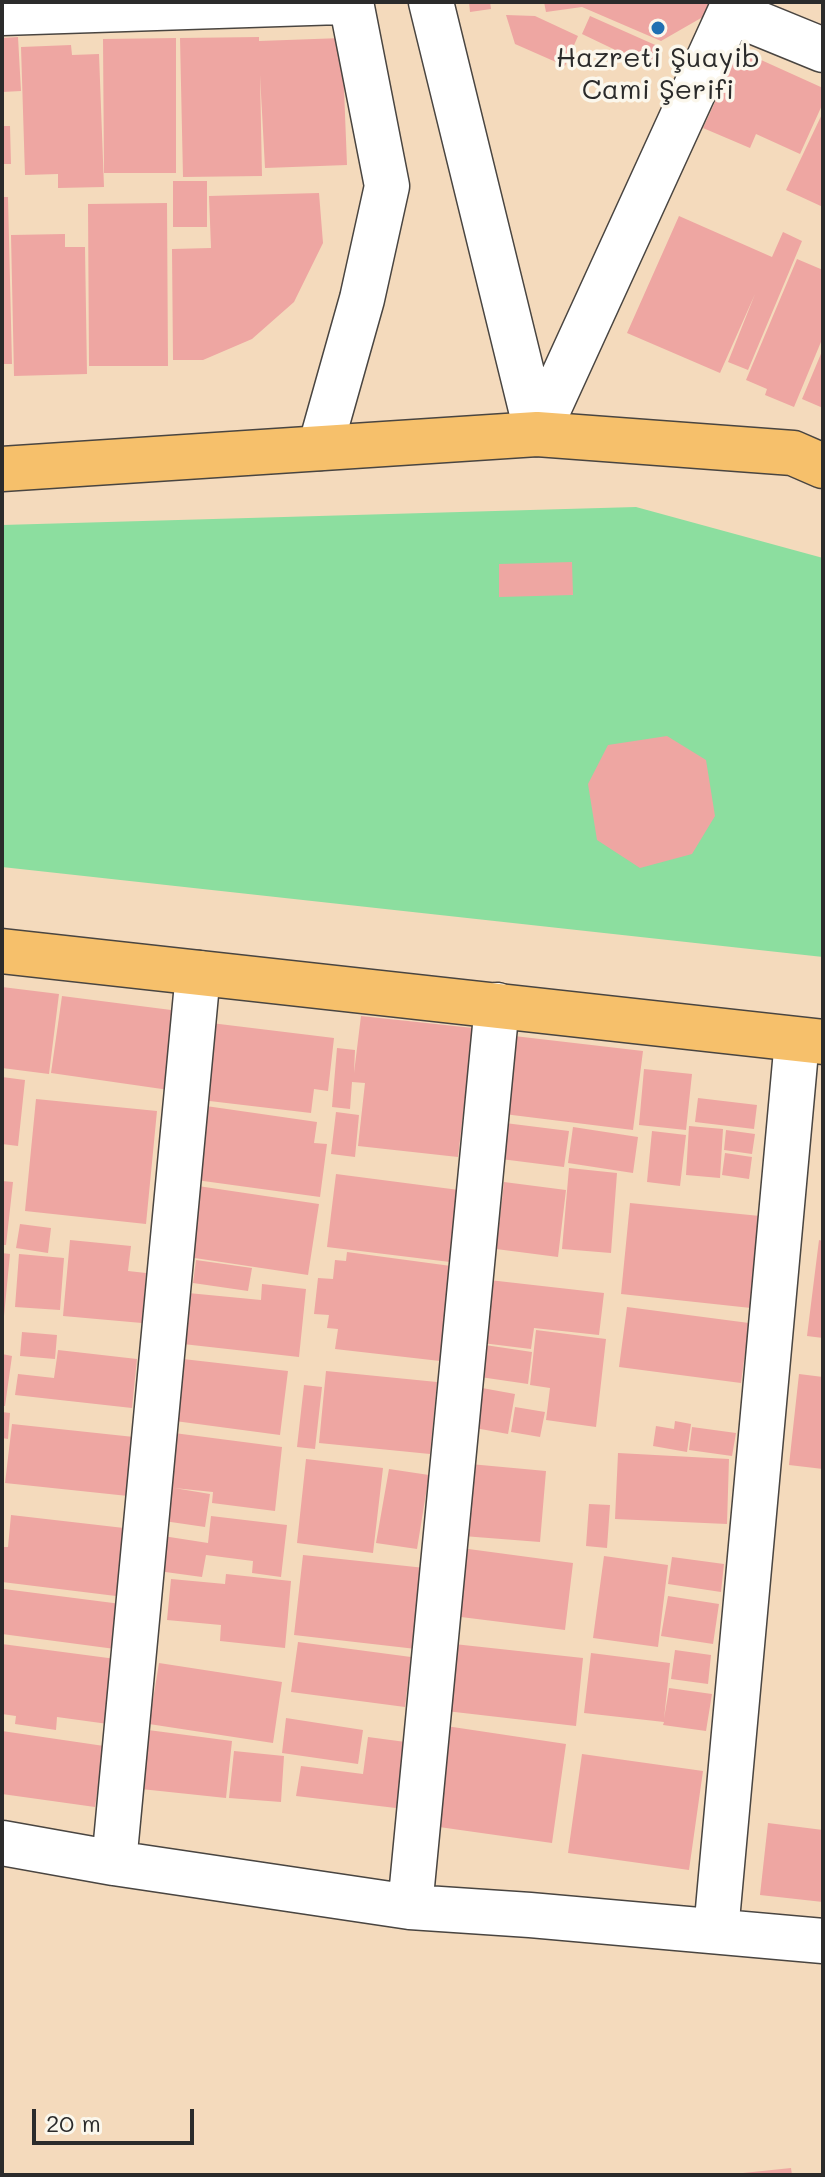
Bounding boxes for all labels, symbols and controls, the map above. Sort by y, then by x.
marker: Hazreti Şuayib Cami Şerifi [649,19,667,37]
place label: Hazreti Şuayib Cami Şerifi [556,41,760,107]
scale bar [36,2093,198,2143]
text: 20 m [46,2107,101,2138]

